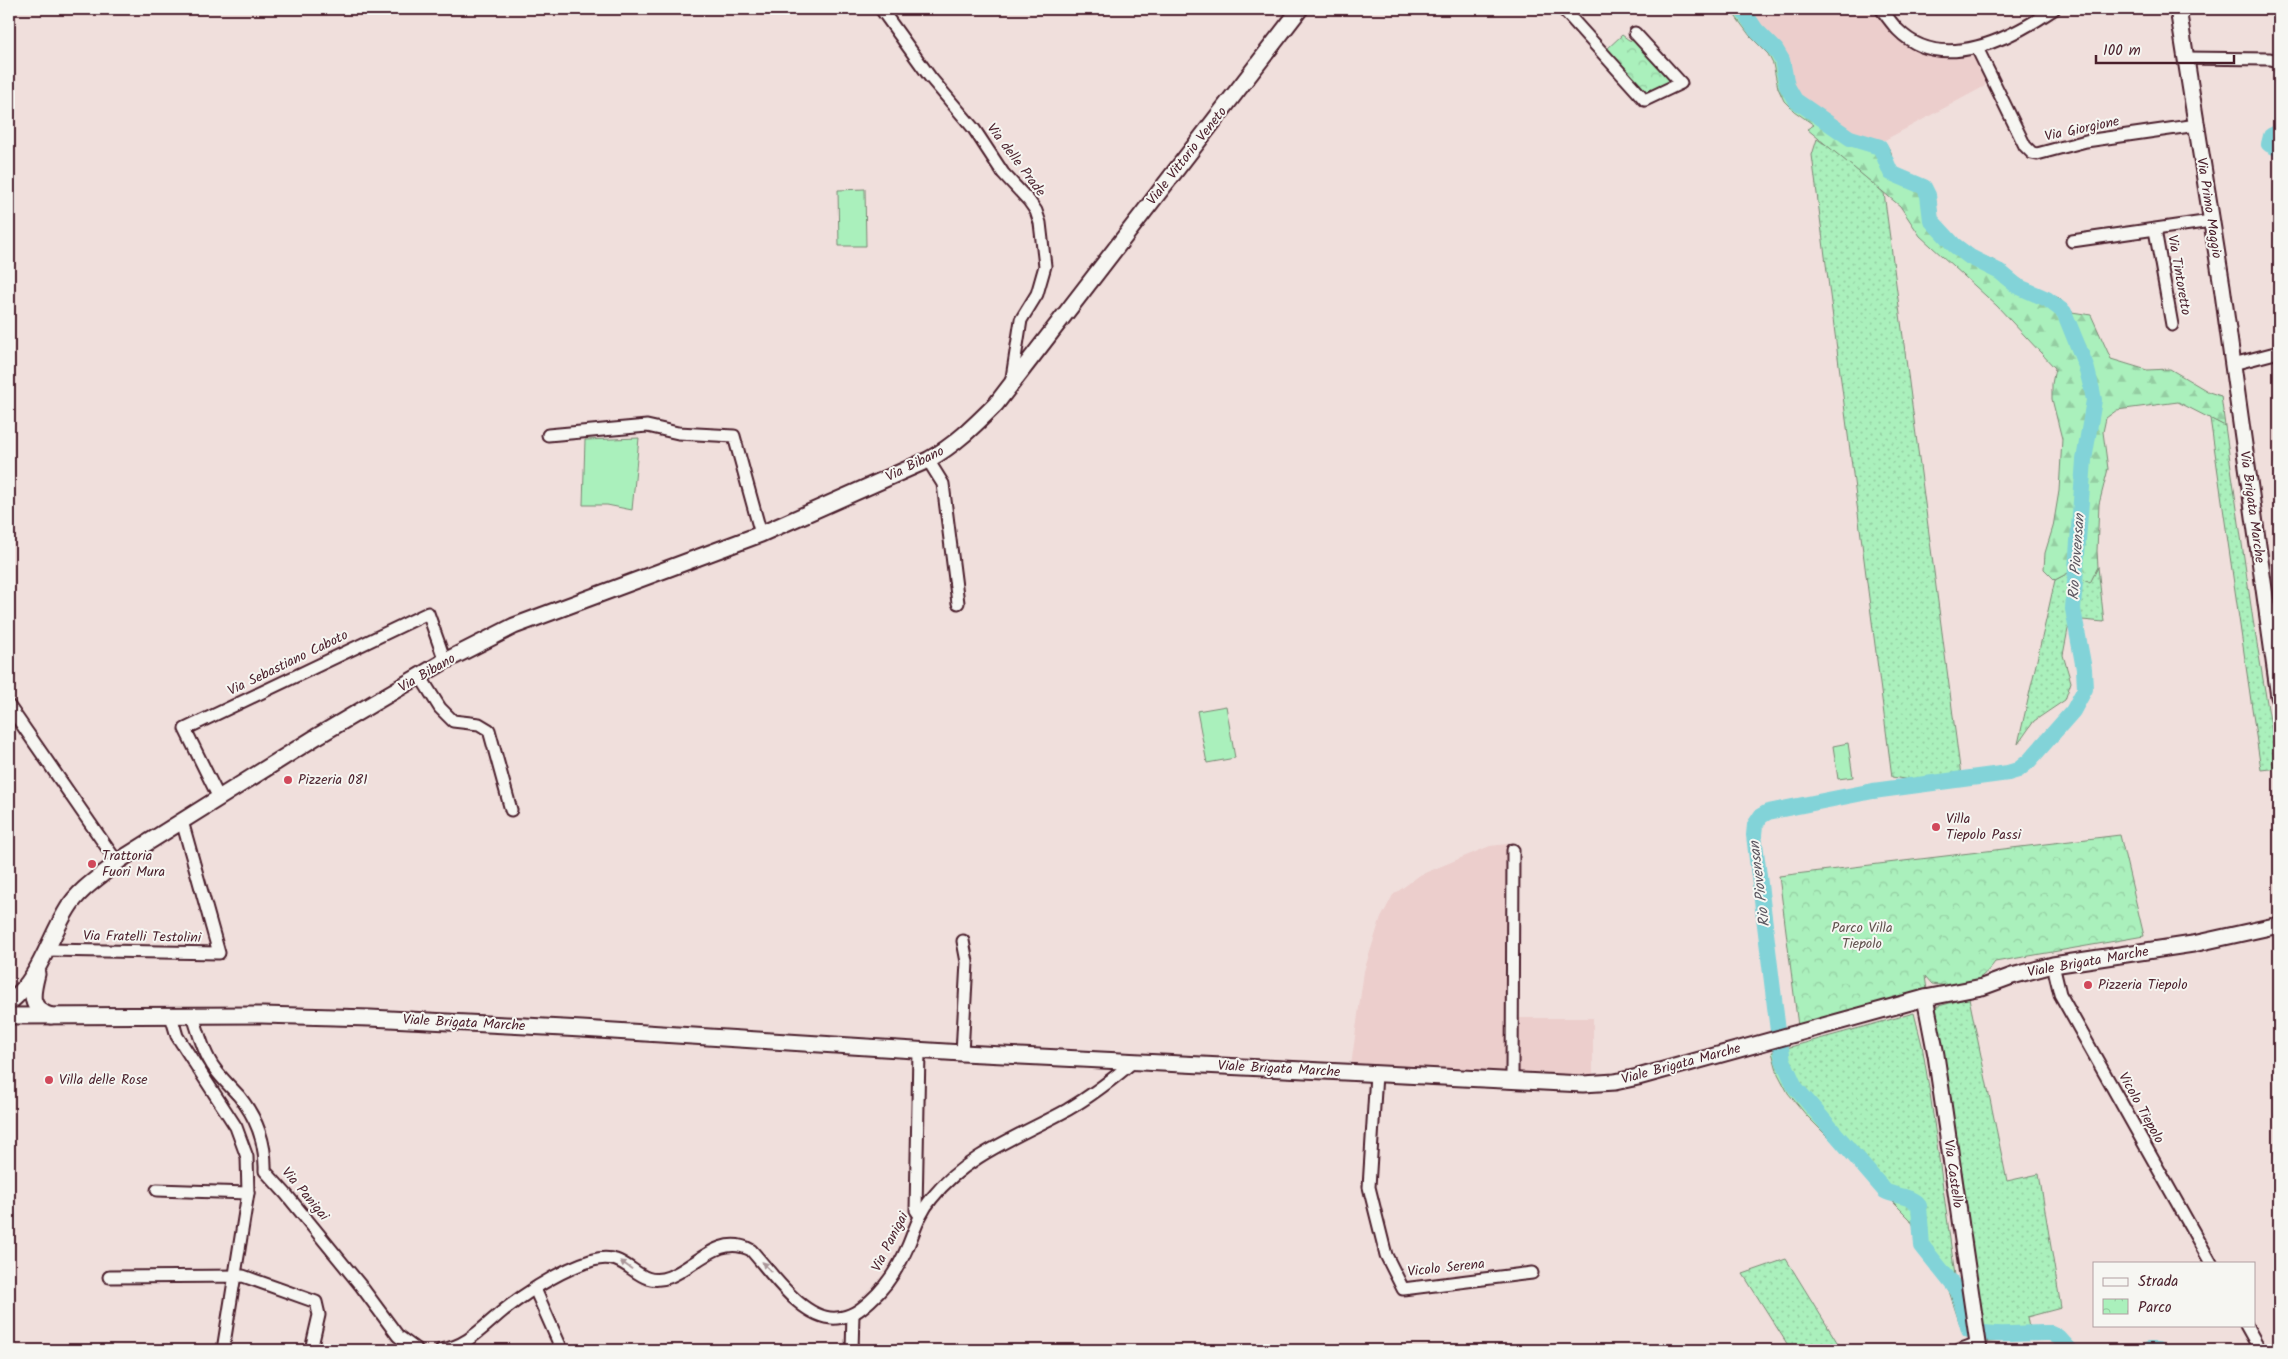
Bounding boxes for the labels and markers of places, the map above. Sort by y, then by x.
place label: Pizzeria 081 [298,769,368,791]
marker: Pizzeria 081 [282,774,294,786]
place label: Villa Tiepolo Passi [1946,808,2022,846]
marker: Villa Tiepolo Passi [1930,821,1942,833]
place label: Trattoria Fuori Mura [102,845,165,883]
marker: Trattoria Fuori Mura [86,858,98,870]
place label: Pizzeria Tiepolo [2098,974,2188,996]
marker: Pizzeria Tiepolo [2082,979,2094,991]
place label: Villa delle Rose [59,1069,148,1091]
marker: Villa delle Rose [43,1074,55,1086]

